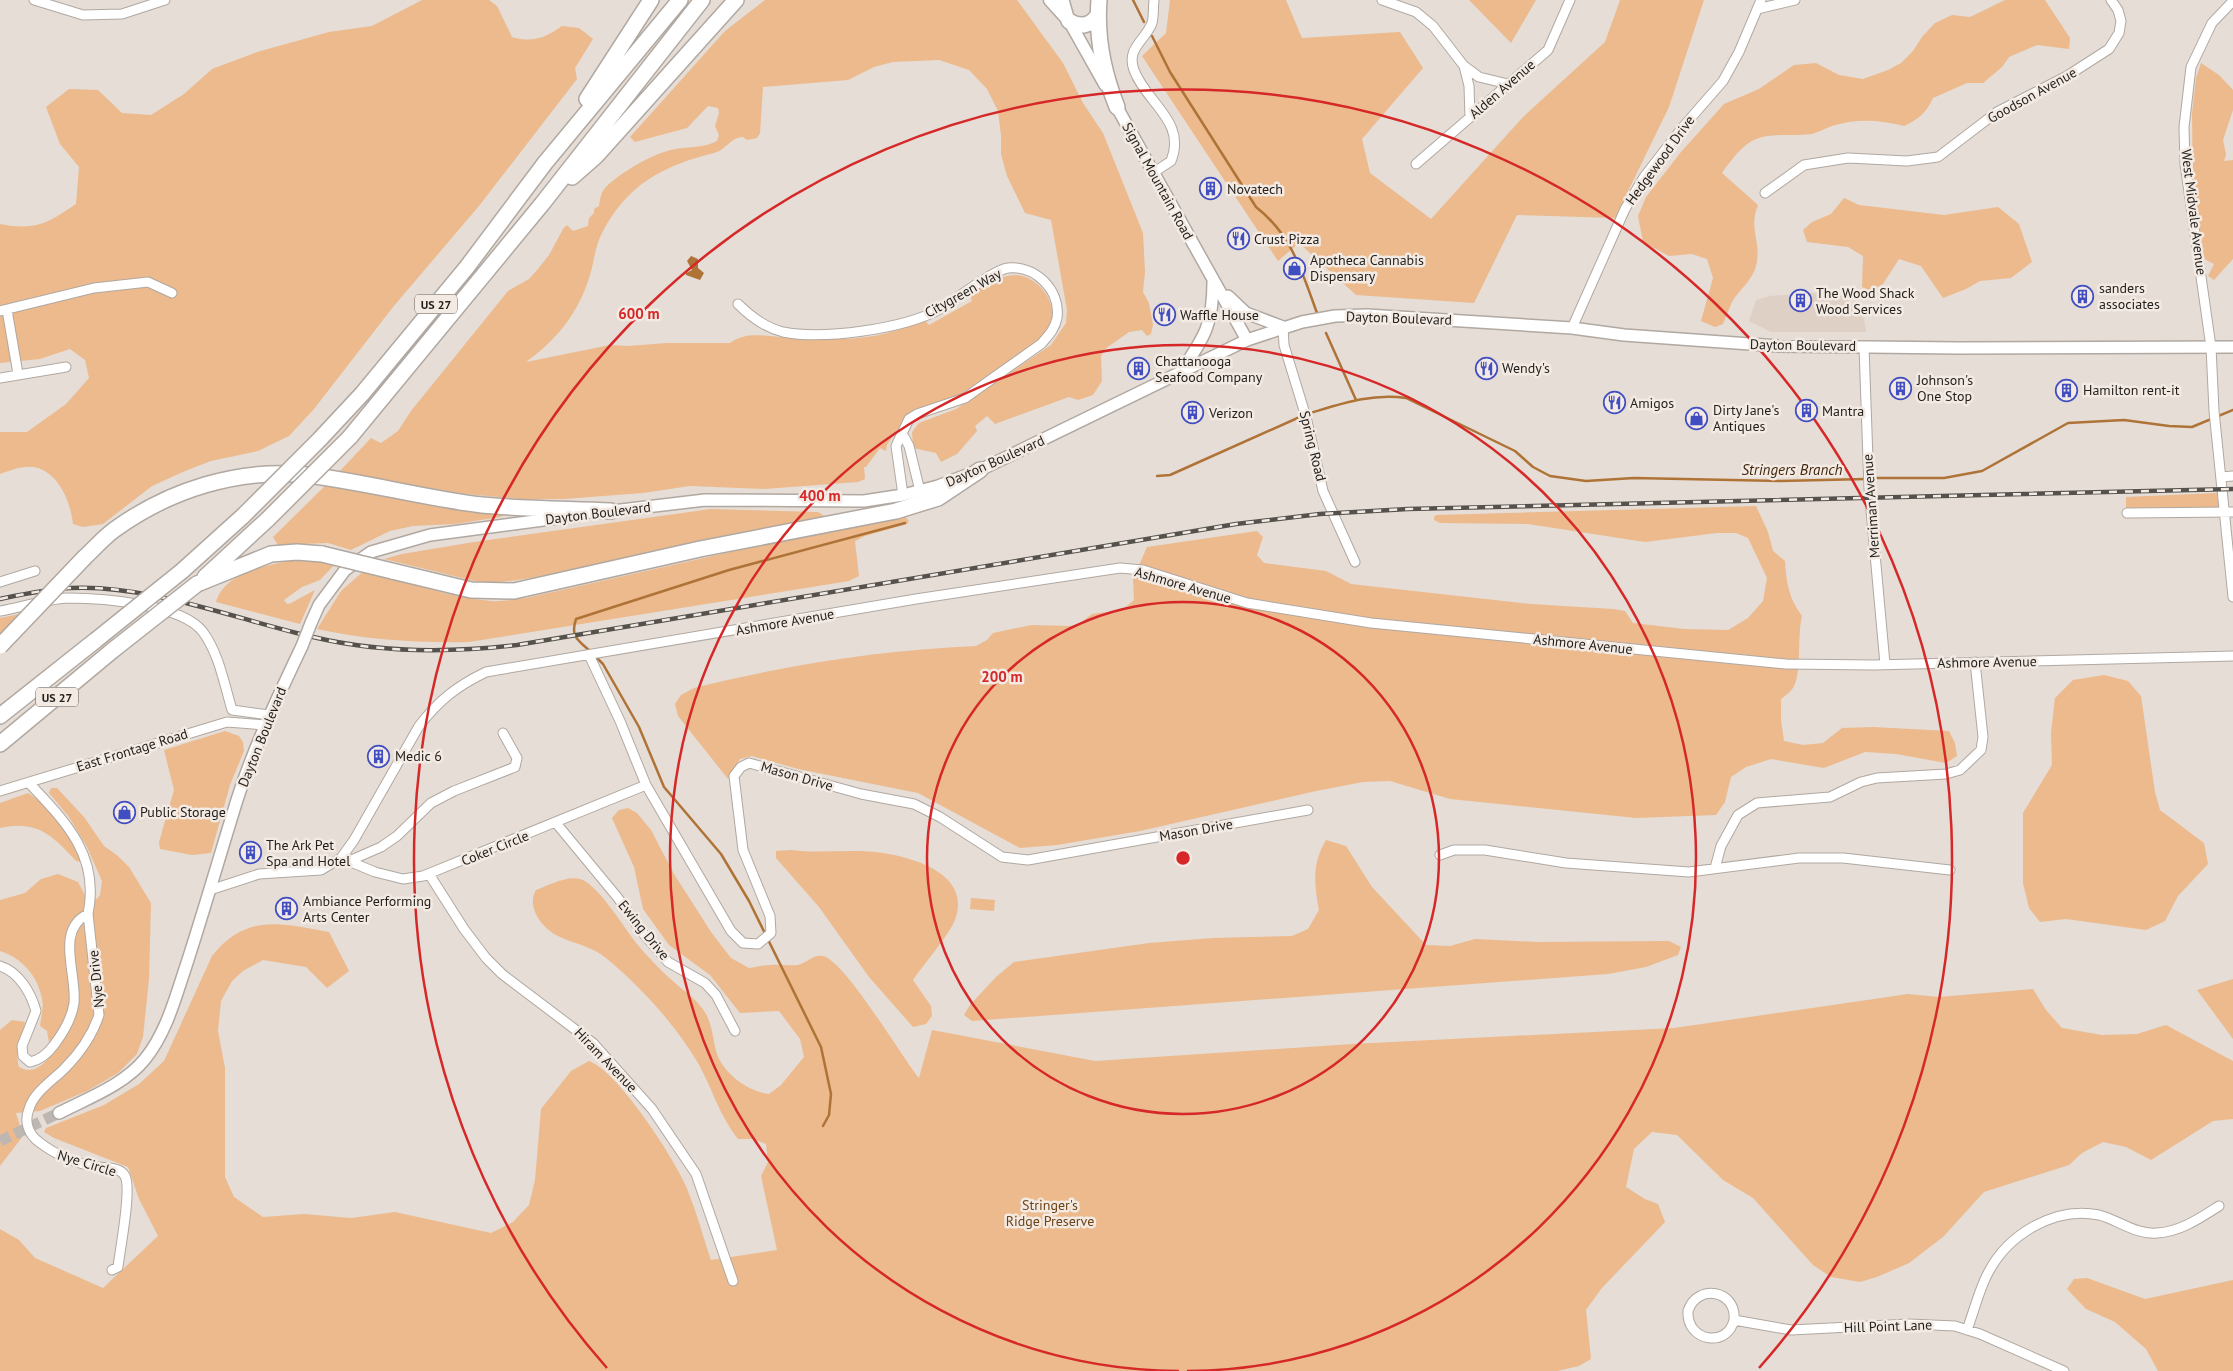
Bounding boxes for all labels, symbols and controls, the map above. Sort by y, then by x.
street label: Alden Avenue [1465,55,1539,123]
street label: Goodson Avenue [1984,63,2080,127]
street label: Hedgewood Drive [1621,112,1699,208]
street label: Signal Mountain Road [1118,119,1198,243]
street label: West Midvale Avenue [2177,148,2211,276]
building icon: Novatech [1199,177,1223,201]
place label: Novatech [1227,180,1283,198]
restaurant icon: Crust Pizza [1226,227,1250,251]
place label: Crust Pizza [1254,230,1320,248]
place label: Apotheca Cannabis Dispensary [1310,251,1424,285]
shop icon: Apotheca Cannabis Dispensary [1282,256,1306,280]
street label: Citygreen Way [922,264,1005,321]
place label: sanders associates [2099,279,2160,313]
place label: The Wood Shack Wood Services [1816,284,1915,318]
building icon: sanders associates [2071,284,2095,308]
building icon: The Wood Shack Wood Services [1788,289,1812,313]
road number: US 27 [415,294,457,314]
restaurant icon: Waffle House [1152,303,1176,327]
text: 600 m [618,304,660,323]
place label: Waffle House [1180,306,1259,324]
street label: Dayton Boulevard [1346,307,1452,329]
street label: Dayton Boulevard [1750,335,1856,355]
place label: Chattanooga Seafood Company [1155,352,1263,386]
restaurant icon: Wendy's [1474,356,1498,380]
building icon: Chattanooga Seafood Company [1127,357,1151,381]
place label: Wendy's [1502,359,1550,377]
place label: Johnson's One Stop [1916,371,1973,405]
building icon: Johnson's One Stop [1889,376,1913,400]
building icon: Hamilton rent-it [2055,378,2079,402]
place label: Hamilton rent-it [2083,381,2180,399]
restaurant icon: Amigos [1602,391,1626,415]
place label: Amigos [1630,394,1674,412]
building icon: Mantra [1794,399,1818,423]
building icon: Verizon [1181,401,1205,425]
place label: Dirty Jane's Antiques [1713,401,1779,435]
place label: Mantra [1822,402,1864,420]
place label: Verizon [1208,404,1253,422]
shop icon: Dirty Jane's Antiques [1685,406,1709,430]
street label: Spring Road [1296,409,1330,483]
street label: Dayton Boulevard [943,431,1047,491]
street label: Merriman Avenue [1858,453,1884,559]
water label: Stringers Branch [1742,460,1843,479]
text: 400 m [799,486,841,505]
street label: Dayton Boulevard [544,498,652,528]
street label: Ashmore Avenue [1133,563,1233,607]
street label: Ashmore Avenue [734,604,836,640]
street label: Ashmore Avenue [1533,630,1633,658]
street label: Ashmore Avenue [1937,652,2037,672]
text: 200 m [981,667,1023,686]
street label: Dayton Boulevard [234,684,290,790]
road number: US 27 [36,688,78,706]
street label: East Frontage Road [74,724,190,776]
building icon: Medic 6 [367,744,391,768]
place label: Medic 6 [395,747,442,765]
street label: Mason Drive [759,757,835,795]
shop icon: Public Storage [112,800,136,824]
place label: Public Storage [140,803,226,821]
street label: Mason Drive [1158,815,1234,845]
street label: Coker Circle [459,826,531,870]
place label: The Ark Pet Spa and Hotel [266,836,350,870]
building icon: The Ark Pet Spa and Hotel [238,841,262,865]
centre of rings [1174,849,1192,867]
place label: Ambiance Performing Arts Center [303,892,431,926]
street label: Ewing Drive [614,896,674,964]
building icon: Ambiance Performing Arts Center [275,897,299,921]
street label: Nye Drive [84,949,108,1009]
street label: Hiram Avenue [571,1024,641,1096]
street label: Nye Circle [55,1146,119,1180]
park label: Stringer's Ridge Preserve [1006,1196,1094,1230]
street label: Hill Point Lane [1843,1315,1933,1337]

